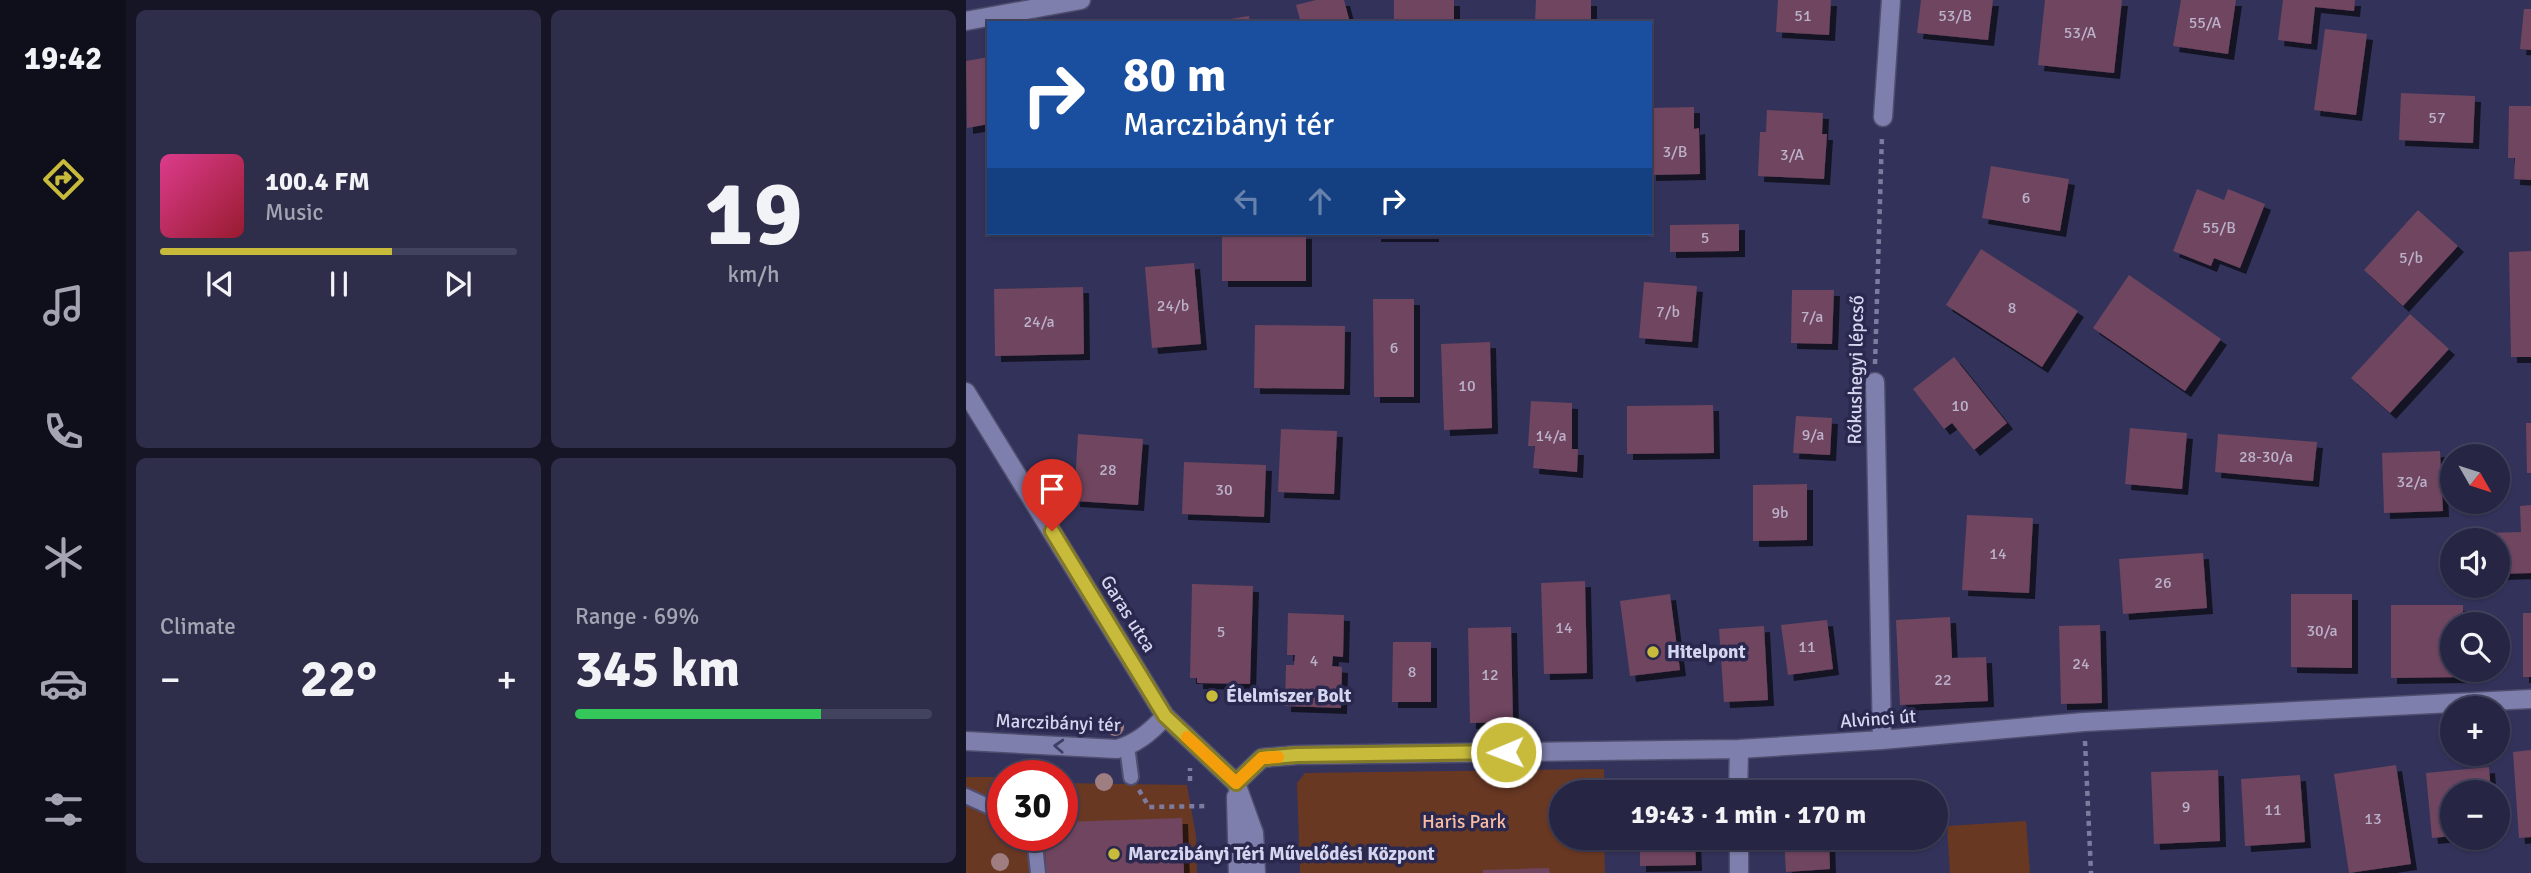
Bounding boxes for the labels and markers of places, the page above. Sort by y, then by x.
pin [1022,459,1082,531]
place label: Hitelpont [1667,640,1746,664]
marker: Hitelpont [1645,644,1661,660]
place label: Élelmiszer Bolt [1226,684,1351,708]
marker: Élelmiszer Bolt [1204,688,1220,704]
place label: Marczibányi Téri Művelődési Központ [1128,842,1435,866]
marker: Marczibányi Téri Művelődési Központ [1106,846,1122,862]

